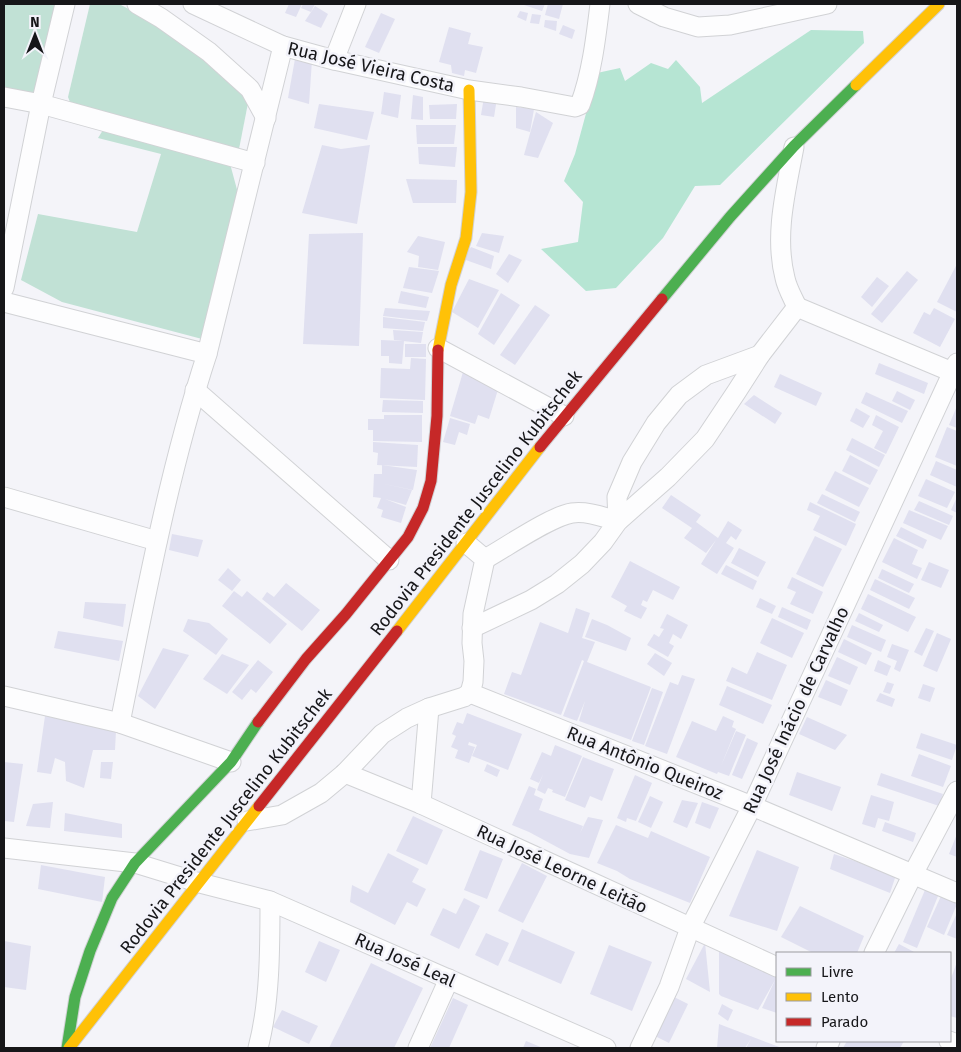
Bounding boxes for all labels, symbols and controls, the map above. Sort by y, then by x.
north arrow [10,10,60,60]
text: N [30,14,40,31]
street label: Rua José Vieira Costa [285,37,457,97]
street label: Rodovia Presidente Juscelino Kubitschek [365,365,587,640]
street label: Rua José Inácio de Carvalho [738,603,854,817]
street label: Rodovia Presidente Juscelino Kubitschek [115,683,337,958]
street label: Rua Antônio Queiroz [564,722,727,805]
street label: Rua José Leorne Leitão [473,820,651,918]
street label: Rua José Leal [351,928,459,992]
legend [776,952,951,1042]
text: Livre [821,963,854,981]
text: Lento [821,988,859,1006]
text: Parado [821,1013,868,1031]

